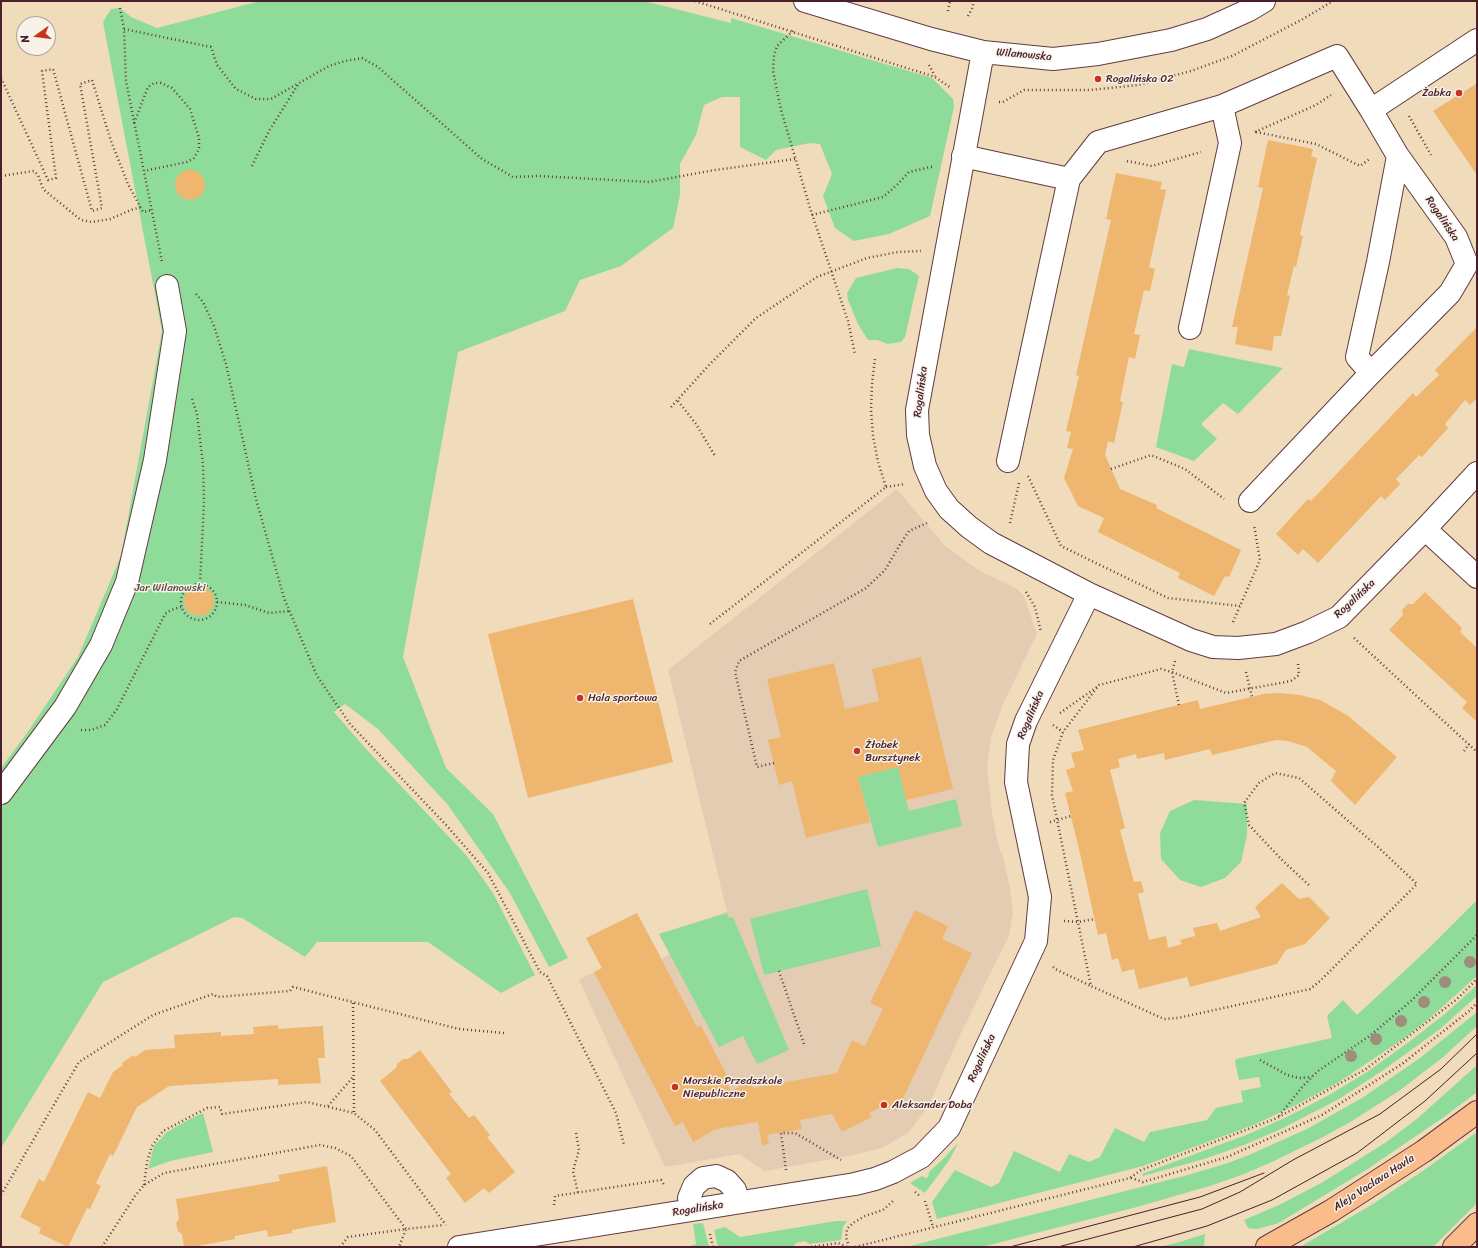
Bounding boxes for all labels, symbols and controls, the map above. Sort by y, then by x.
north arrow [16,16,56,56]
text: N [15,33,35,45]
street label: Wilanowska [996,46,1052,64]
place label: Rogalińska 02 [1106,72,1173,86]
marker: Rogalińska 02 [1093,74,1103,84]
place label: Żabka [1422,86,1451,100]
marker: Żabka [1454,88,1464,98]
street label: Rogalińska [1422,194,1462,244]
street label: Rogalińska [911,366,931,418]
street label: Rogalińska [1332,577,1378,621]
park label: Jar Wilanowski [134,581,206,595]
street label: Rogalińska [1015,689,1047,741]
place label: Hala sportowa [588,691,657,705]
marker: Hala sportowa [575,693,585,703]
place label: Żłobek Bursztynek [865,738,921,764]
marker: Żłobek Bursztynek [852,746,862,756]
street label: Rogalińska [965,1032,999,1084]
place label: Morskie Przedszkole Niepubliczne [683,1074,782,1100]
marker: Morskie Przedszkole Niepubliczne [670,1082,680,1092]
place label: Aleksander Doba [892,1098,972,1112]
marker: Aleksander Doba [879,1100,889,1110]
street label: Aleja Vaclava Havla [1331,1152,1417,1214]
street label: Rogalińska [672,1198,724,1220]

